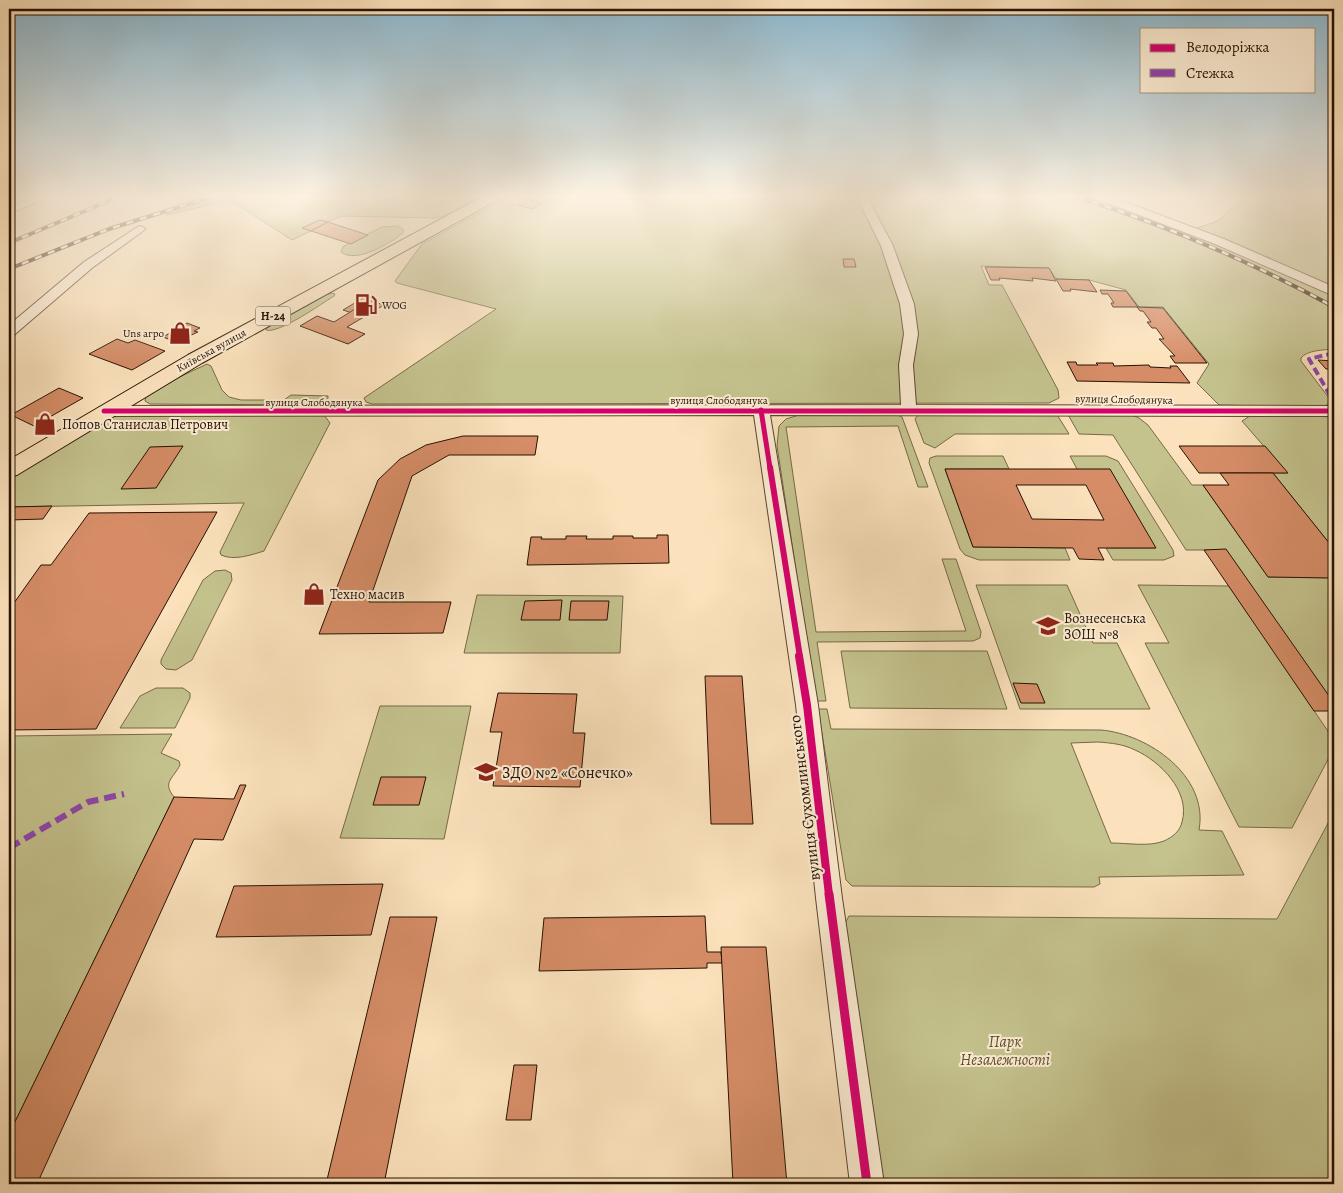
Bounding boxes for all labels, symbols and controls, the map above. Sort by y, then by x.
legend [1140,28,1316,92]
text: Велодоріжка [1186,37,1270,57]
text: Стежка [1186,63,1234,83]
fuel station icon: WOG [353,292,379,318]
place label: WOG [381,298,407,313]
road number: Н-24 [256,306,290,326]
shop icon: Uns агро [167,320,193,346]
street label: Київська вулиця [174,325,249,376]
place label: Uns агро [123,326,164,341]
street label: вулиця Слободянука [1075,391,1174,408]
street label: вулиця Слободянука [670,393,769,408]
street label: вулиця Слободянука [265,395,364,410]
shop icon: Попов Станислав Петрович [32,411,58,437]
place label: Попов Станислав Петрович [62,415,228,434]
shop icon: Техно масив [301,581,327,607]
place label: Техно масив [330,585,405,604]
place label: Вознесенська ЗОШ №8 [1064,609,1146,644]
school or university icon: Вознесенська ЗОШ №8 [1035,613,1061,639]
street label: вулиця Сухомлинського [784,714,826,882]
school or university icon: ЗДО №2 «Сонечко» [473,759,499,785]
place label: ЗДО №2 «Сонечко» [502,762,633,784]
park label: Парк Незалежності [960,1031,1050,1071]

